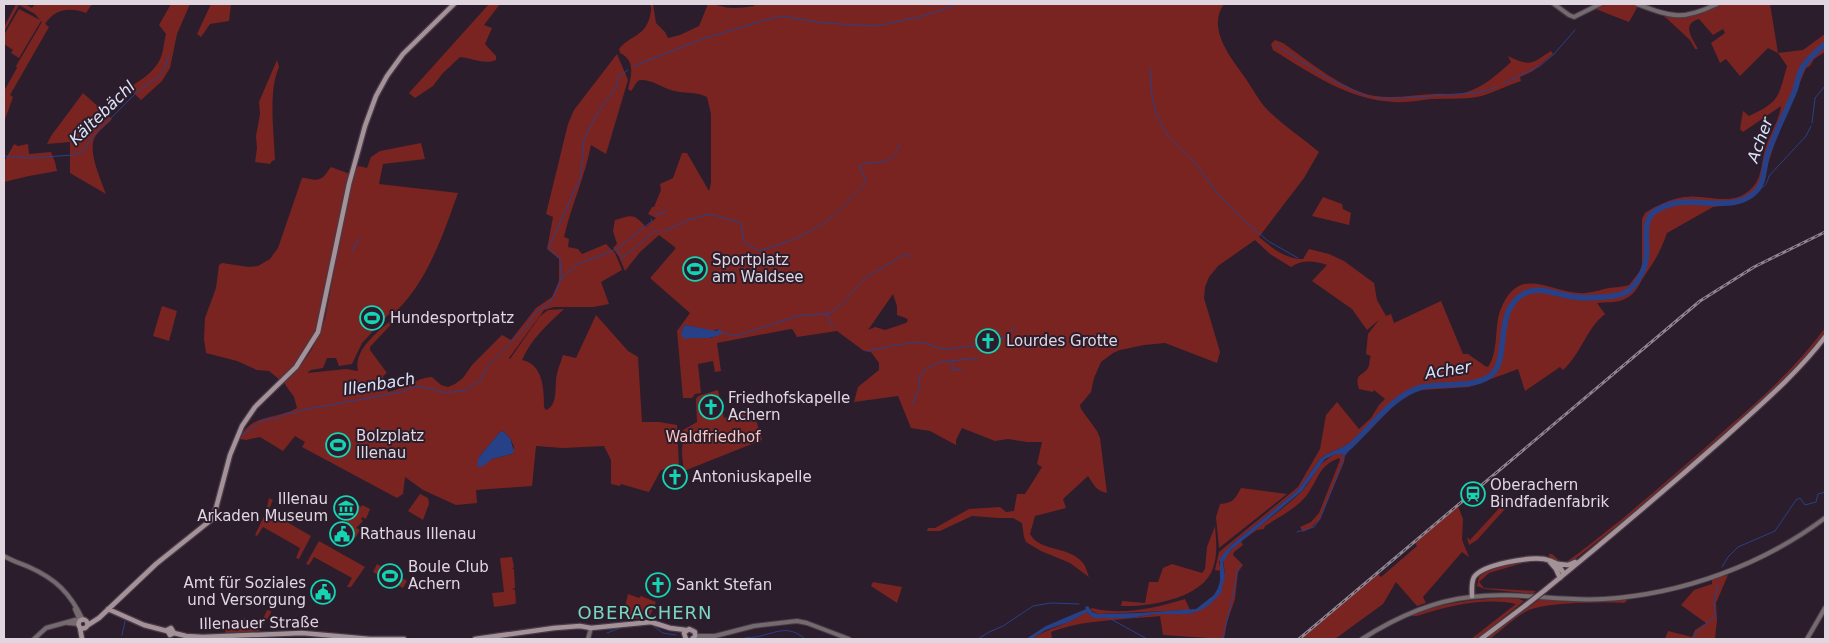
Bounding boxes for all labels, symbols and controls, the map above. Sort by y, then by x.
water label: Kältebächl [65,77,139,149]
water label: Acher [1743,114,1777,166]
place label: Sportplatz am Waldsee [712,251,804,286]
sports icon: Sportplatz am Waldsee [682,256,708,282]
sports icon: Hundesportplatz [359,305,385,331]
place label: Hundesportplatz [390,309,514,327]
church icon: Lourdes Grotte [975,328,1001,354]
place label: Lourdes Grotte [1006,332,1118,350]
water label: Acher [1423,357,1474,383]
water label: Illenbach [342,369,416,399]
place label: Friedhofskapelle Achern [728,389,850,424]
church icon: Friedhofskapelle Achern [698,394,724,420]
place label: Bolzplatz Illenau [356,427,424,462]
park label: Waldfriedhof [665,428,761,446]
sports icon: Bolzplatz Illenau [325,432,351,458]
church icon: Antoniuskapelle [662,464,688,490]
place label: Antoniuskapelle [692,468,812,486]
place label: Oberachern Bindfadenfabrik [1490,476,1610,511]
station icon: Oberachern Bindfadenfabrik [1460,481,1486,507]
place label: Illenau Arkaden Museum [197,490,328,525]
museum icon: Illenau Arkaden Museum [333,495,359,521]
public building icon: Rathaus Illenau [329,521,355,547]
place label: Rathaus Illenau [360,525,476,543]
place label: Boule Club Achern [408,558,489,593]
sports icon: Boule Club Achern [377,563,403,589]
church icon: Sankt Stefan [645,572,671,598]
place label: Amt für Soziales und Versorgung [184,574,306,609]
place label: Sankt Stefan [676,576,772,594]
public building icon: Amt für Soziales und Versorgung [310,579,336,605]
district label: OBERACHERN [577,602,713,623]
street label: Illenauer Straße [199,613,319,633]

